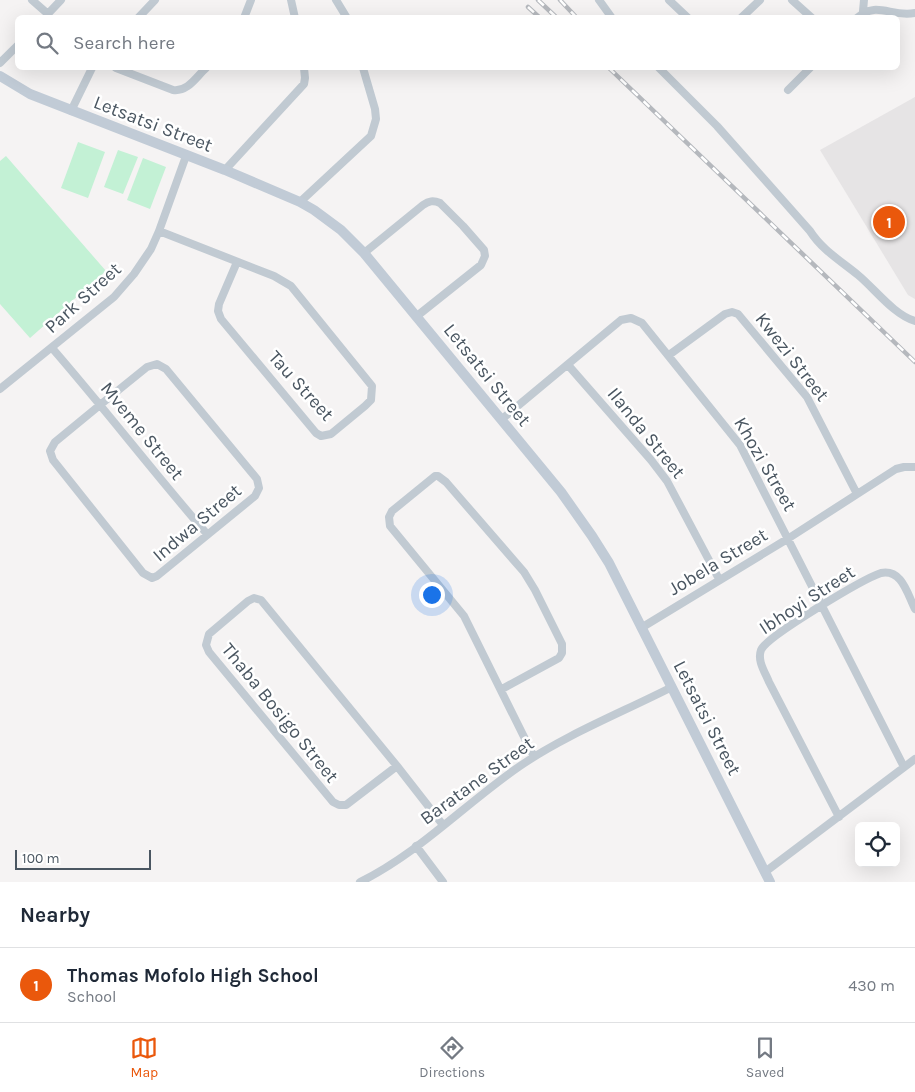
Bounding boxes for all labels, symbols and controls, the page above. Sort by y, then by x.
search box [15,15,900,70]
icon: search [33,29,61,57]
text: Search here [73,32,175,54]
street label: Letsatsi Street [90,91,216,157]
pin: 1 [873,203,905,241]
street label: Park Street [40,258,126,338]
street label: Kwezi Street [751,308,833,406]
street label: Letsatsi Street [439,319,535,431]
street label: Tau Street [264,346,338,426]
street label: Mveme Street [96,378,188,484]
street label: Ilanda Street [603,383,689,483]
street label: Khozi Street [729,413,801,515]
street label: Indwa Street [148,480,246,566]
street label: Jobela Street [665,524,771,600]
street label: Ibhoyi Street [755,561,859,639]
your location [419,582,445,608]
street label: Thaba Bosigo Street [217,639,343,787]
street label: Letsatsi Street [669,657,745,779]
street label: Baratane Street [416,732,538,830]
map controls [855,822,900,867]
button: locate [855,822,900,867]
scale bar [15,847,151,870]
text: 100 m [22,850,60,867]
text: Nearby [20,903,90,927]
text: Thomas Mofolo High School [67,965,319,987]
text: 1 [33,976,39,995]
text: 430 m [848,976,895,995]
text: School [67,987,117,1006]
tab: Map [130,1034,158,1081]
tab: Directions [419,1034,485,1081]
tab: Saved [746,1034,785,1081]

